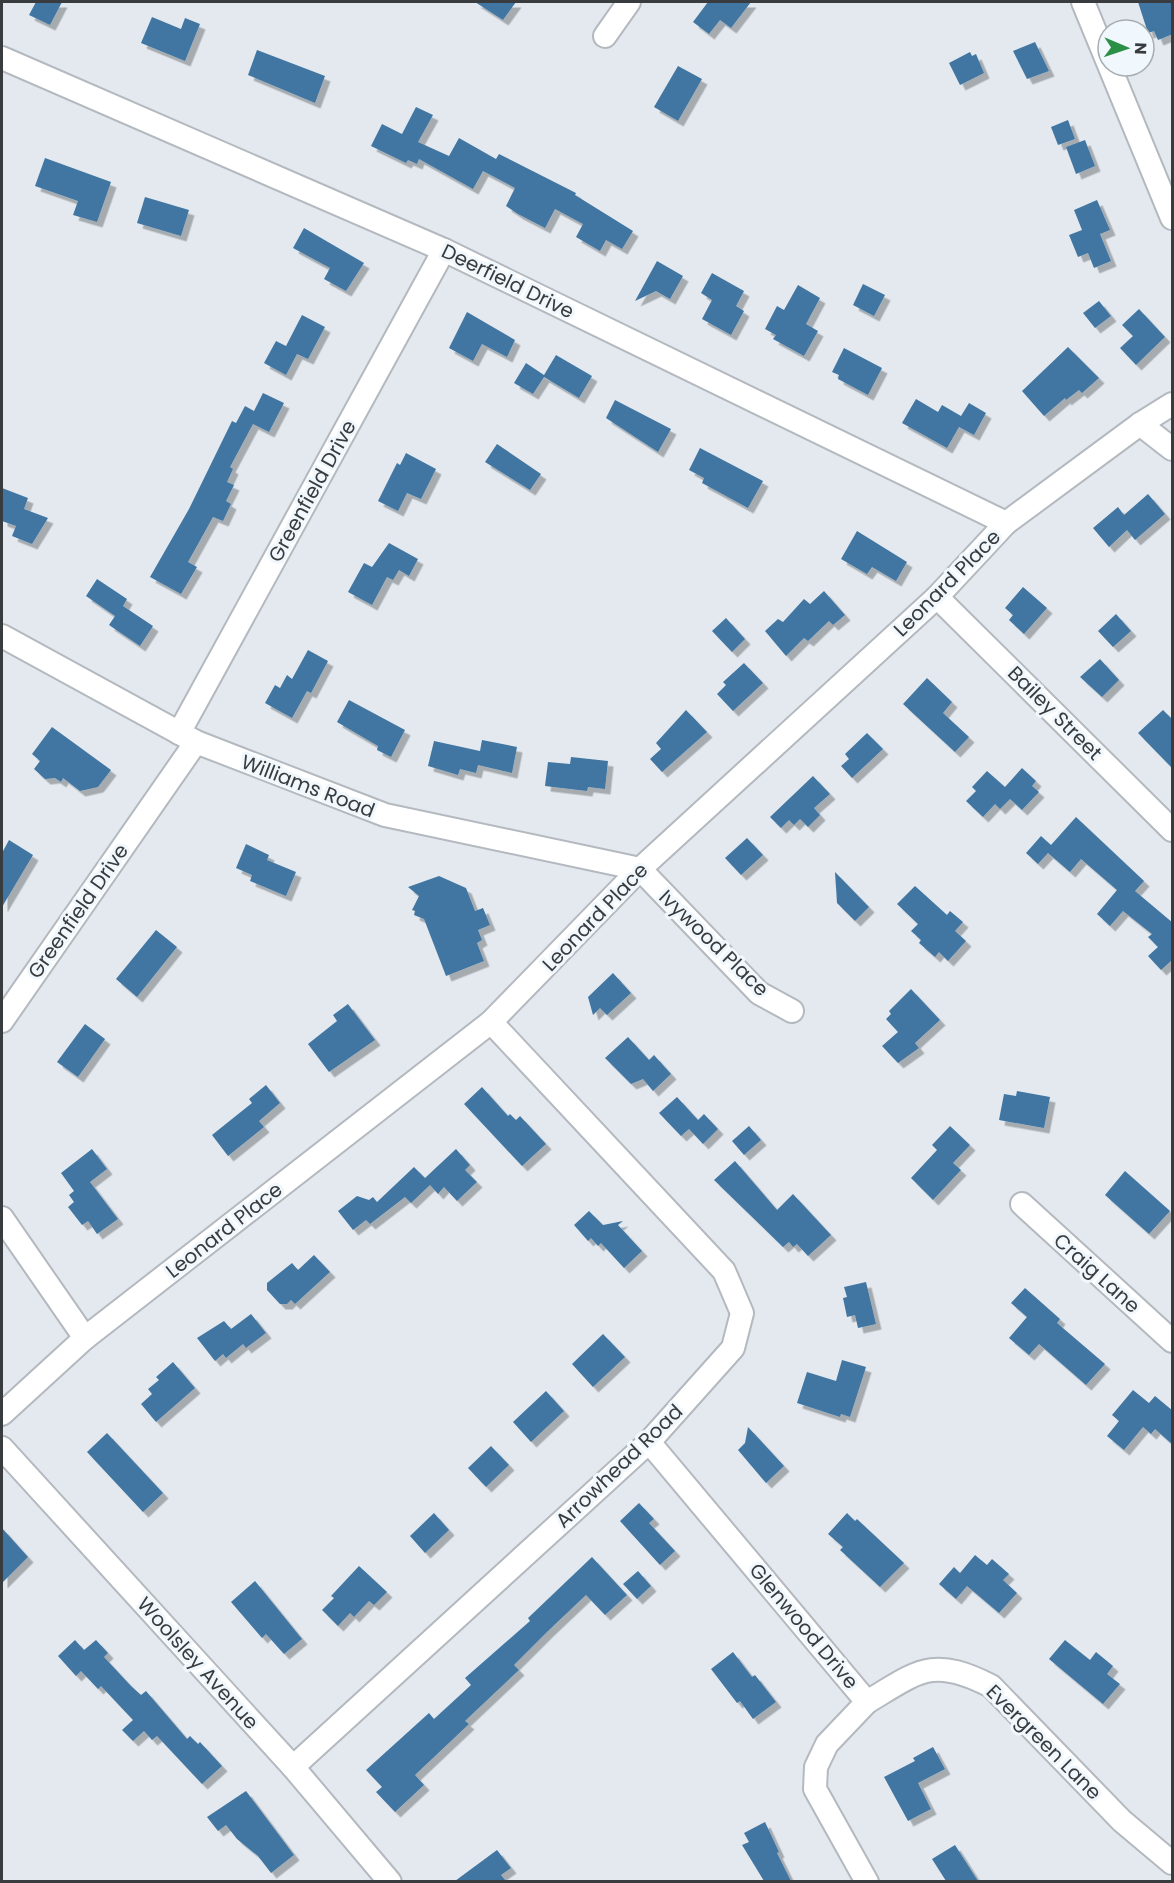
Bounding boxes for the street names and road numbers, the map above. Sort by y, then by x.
street label: Deerfield Drive [437,237,579,325]
street label: Greenfield Drive [261,415,363,567]
street label: Leonard Place [887,523,1007,643]
street label: Bailey Street [1002,660,1108,766]
street label: Williams Road [237,748,379,824]
street label: Greenfield Drive [21,838,135,984]
street label: Leonard Place [536,857,654,977]
street label: Ivywood Place [653,883,775,1003]
street label: Leonard Place [160,1176,288,1284]
street label: Craig Lane [1048,1227,1146,1319]
street label: Arrowhead Road [549,1398,689,1534]
street label: Glenwood Drive [743,1557,865,1695]
street label: Woolsley Avenue [131,1591,265,1735]
street label: Evergreen Lane [980,1678,1108,1806]

